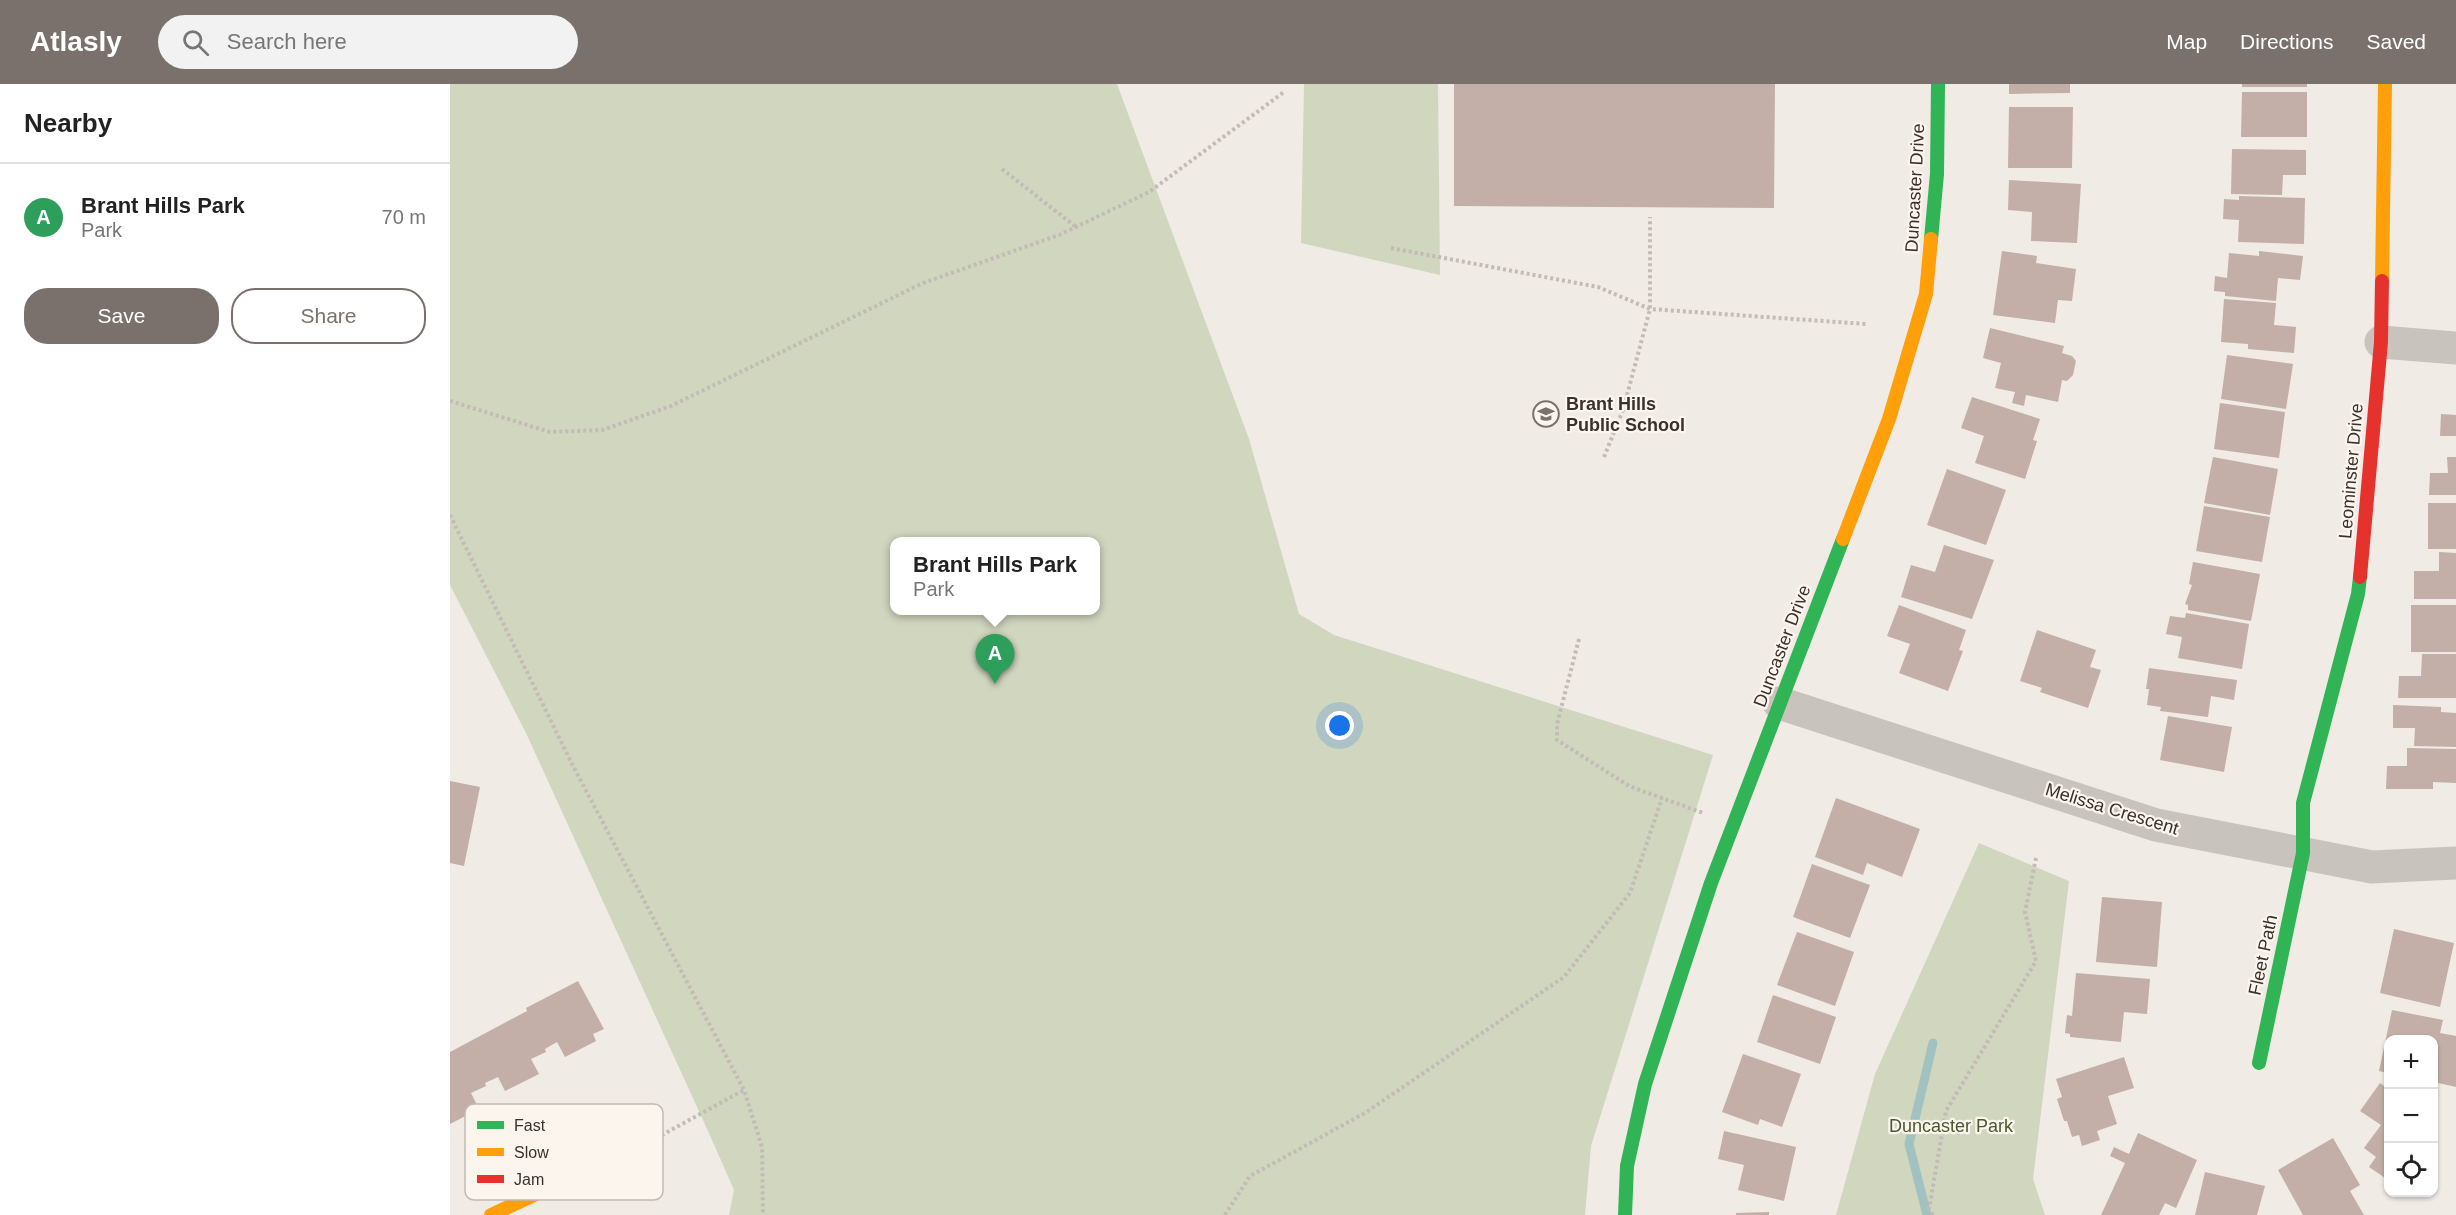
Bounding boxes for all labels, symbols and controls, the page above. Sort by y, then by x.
search box [158,15,578,69]
text: Atlasly [30,26,122,57]
icon: search [179,26,212,59]
text: Search here [227,29,347,54]
text: Map [2166,30,2207,53]
text: Directions [2240,30,2333,53]
text: Saved [2366,30,2426,53]
text: Nearby [24,108,112,138]
street label: Duncaster Drive [1902,123,1928,253]
text: Brant Hills Park [81,193,245,218]
text: A [36,206,51,228]
text: 70 m [382,206,426,228]
text: Park [81,219,122,241]
button: Save [24,288,219,344]
button: Share [231,288,426,344]
place label: Brant Hills Public School [1566,394,1685,435]
school or university icon: Brant Hills Public School [1531,399,1561,429]
street label: Leominster Drive [2335,402,2367,540]
popup [890,537,1100,615]
text: Brant Hills Park [913,552,1077,577]
text: Park [913,578,954,600]
street label: Duncaster Drive [1750,582,1814,710]
pin: A [976,634,1014,684]
your location [1325,711,1354,740]
street label: Melissa Crescent [2043,779,2181,839]
street label: Fleet Path [2245,913,2281,997]
map controls [2384,1035,2438,1197]
button: + [2384,1035,2438,1089]
button: − [2384,1089,2438,1143]
legend [465,1104,663,1200]
park label: Duncaster Park [1889,1116,2014,1136]
text: Fast [514,1117,546,1134]
button: locate [2384,1143,2438,1197]
text: Slow [514,1144,549,1161]
text: Jam [514,1171,544,1188]

